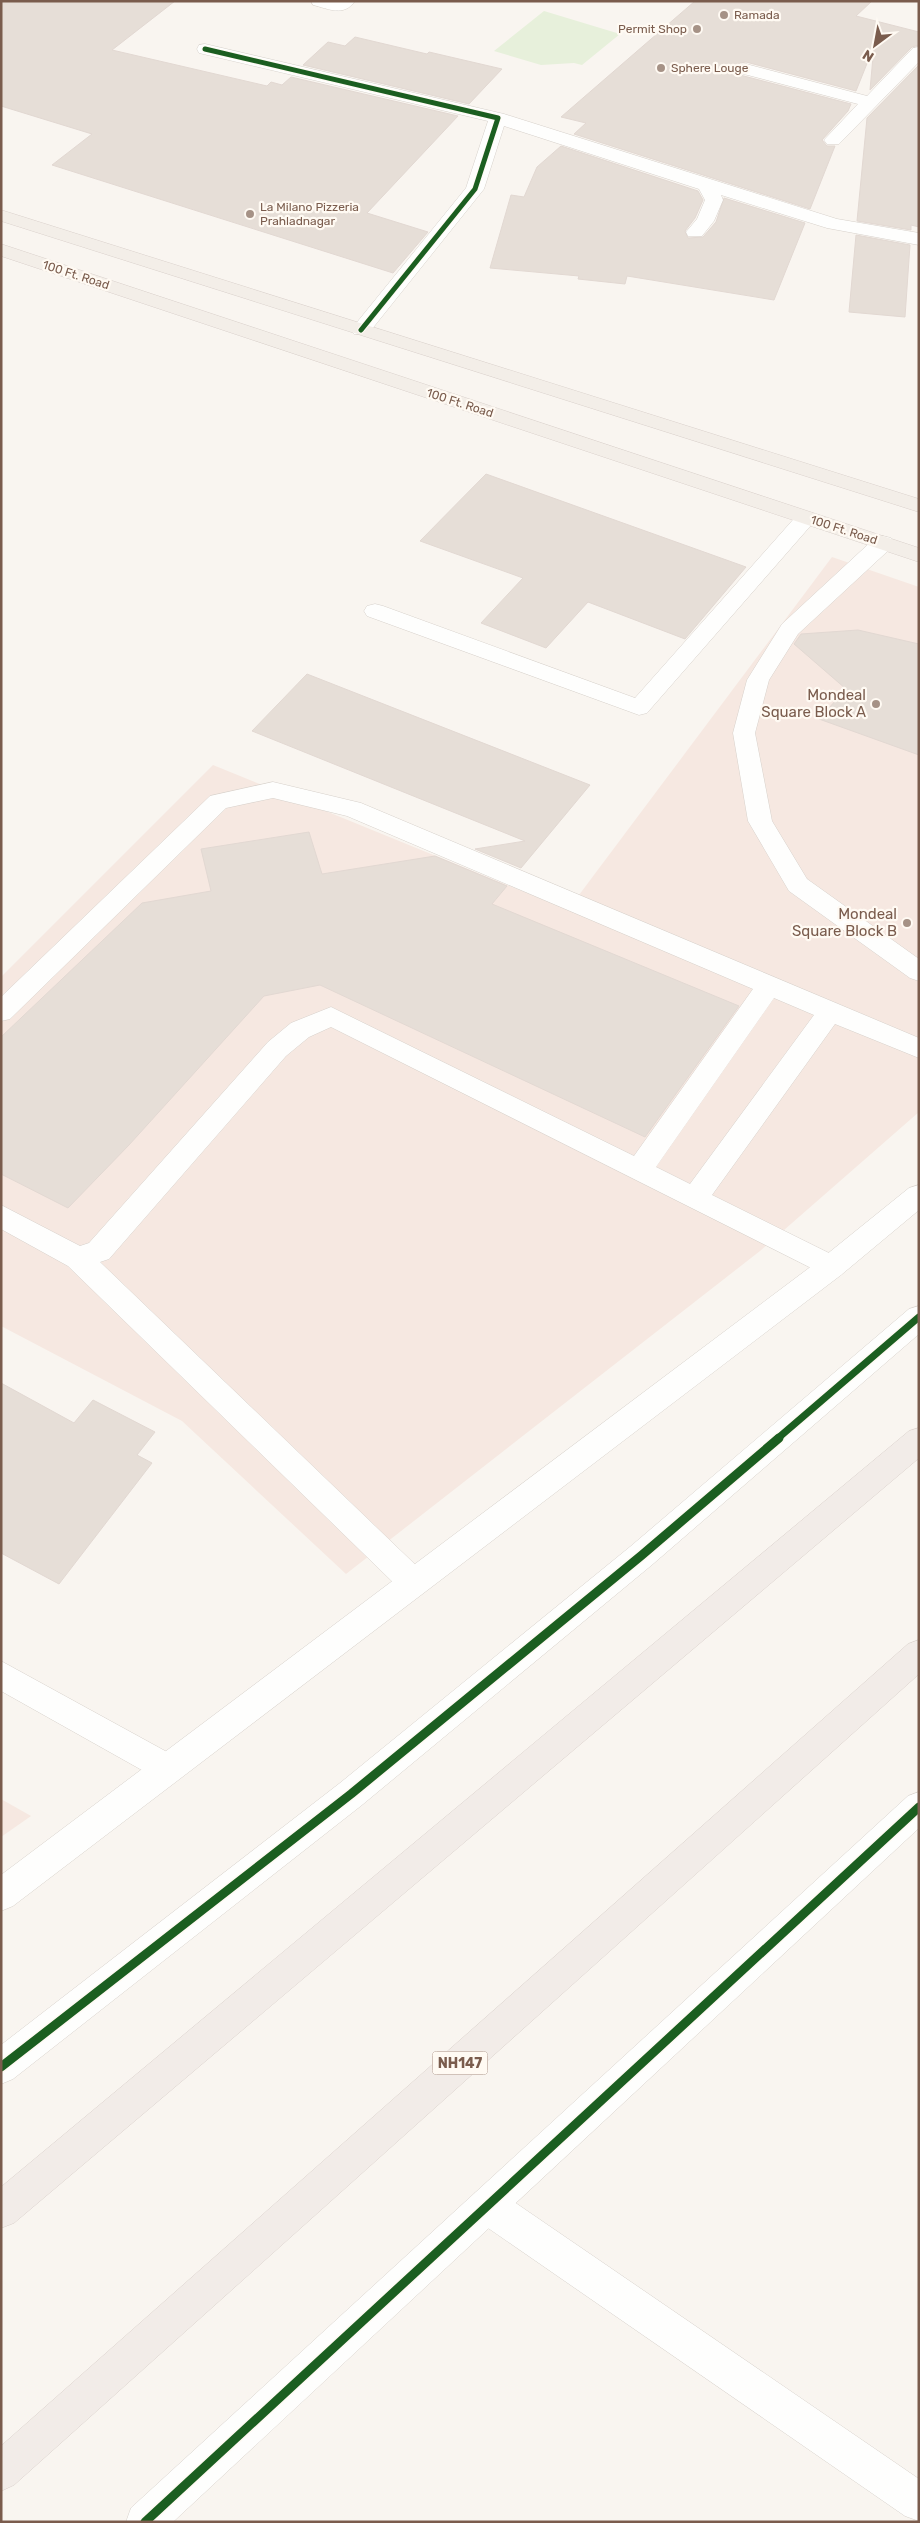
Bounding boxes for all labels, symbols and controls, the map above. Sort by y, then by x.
place label: Ramada [734,8,780,22]
marker: Ramada [718,9,730,21]
north arrow [850,20,900,70]
place label: Permit Shop [618,22,687,36]
marker: Permit Shop [691,23,703,35]
text: N [860,46,877,65]
place label: Sphere Louge [671,61,749,75]
marker: Sphere Louge [655,62,667,74]
place label: La Milano Pizzeria Prahladnagar [260,200,359,228]
marker: La Milano Pizzeria Prahladnagar [244,208,256,220]
street label: 100 Ft. Road [41,258,111,292]
street label: 100 Ft. Road [425,386,495,420]
street label: 100 Ft. Road [809,513,879,547]
place label: Mondeal Square Block A [761,686,866,721]
marker: Mondeal Square Block A [870,698,882,710]
place label: Mondeal Square Block B [792,905,897,940]
marker: Mondeal Square Block B [901,917,913,929]
road number: NH147 [432,2052,488,2074]

